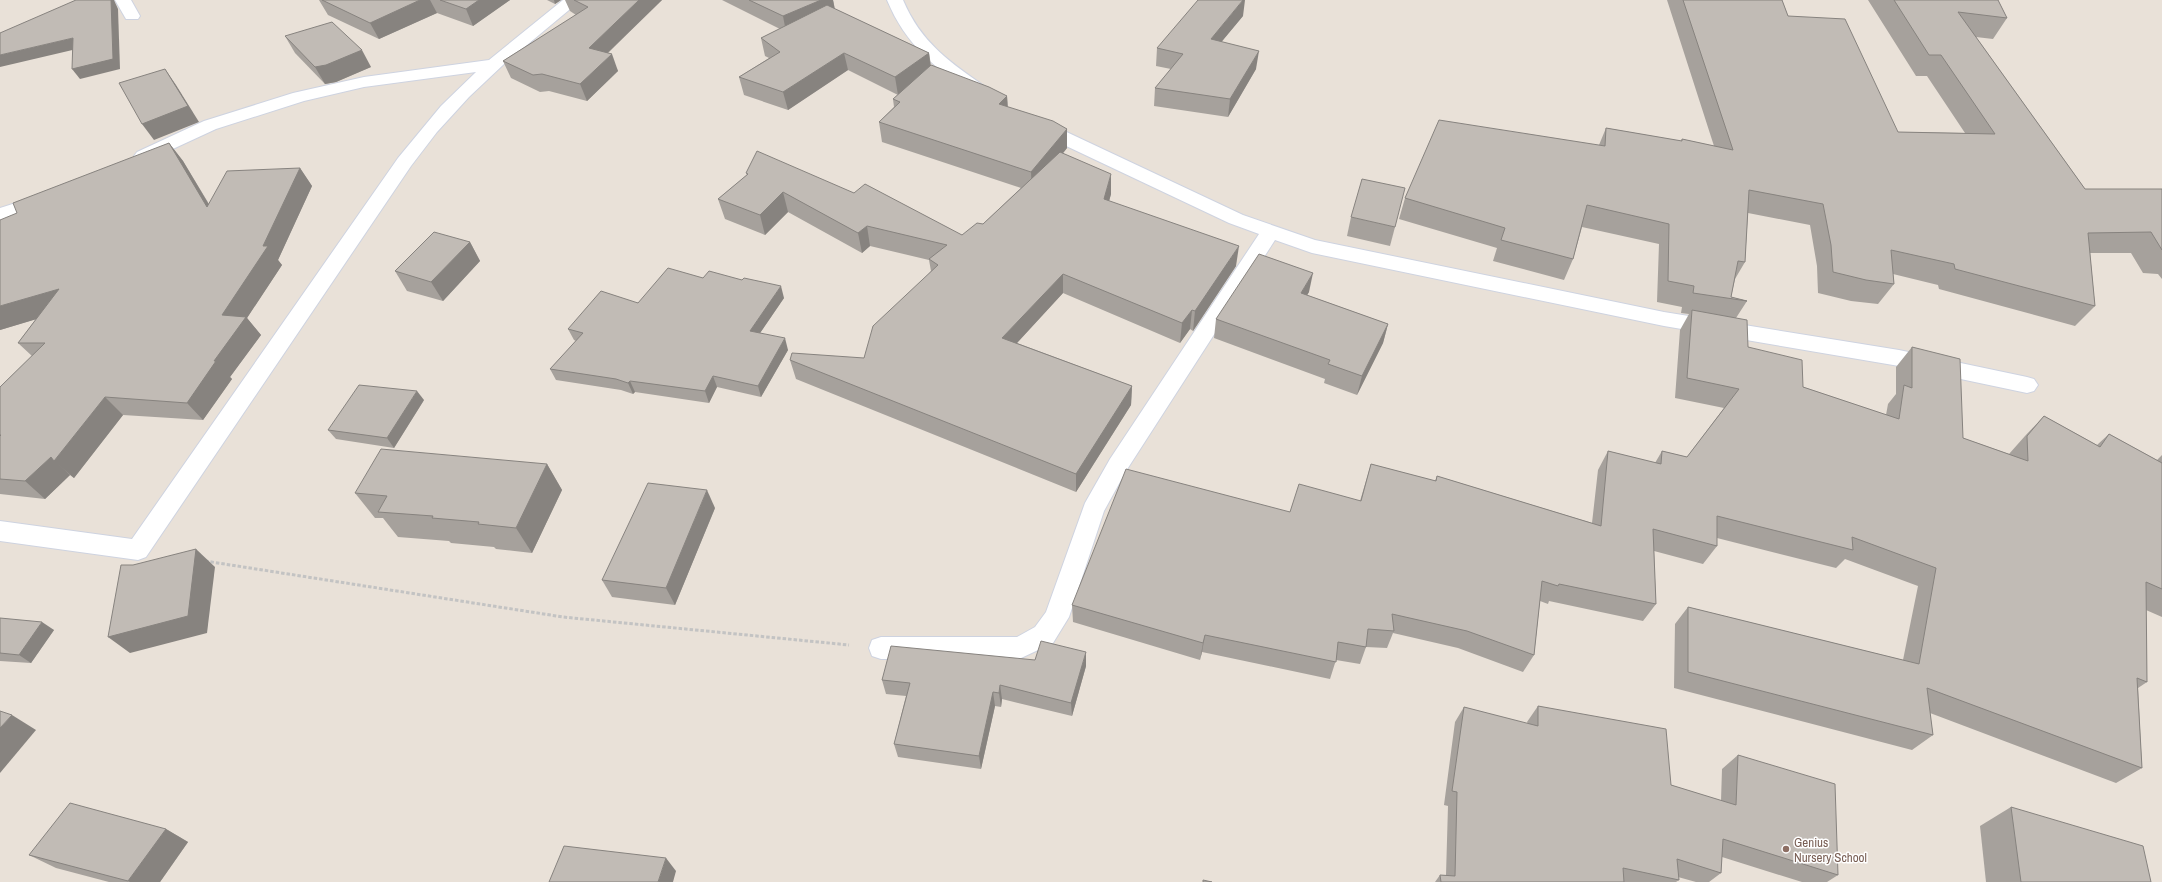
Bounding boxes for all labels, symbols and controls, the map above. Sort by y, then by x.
place label: Genius Nursery School [1794,834,1867,866]
marker: Genius Nursery School [1781,844,1791,854]

